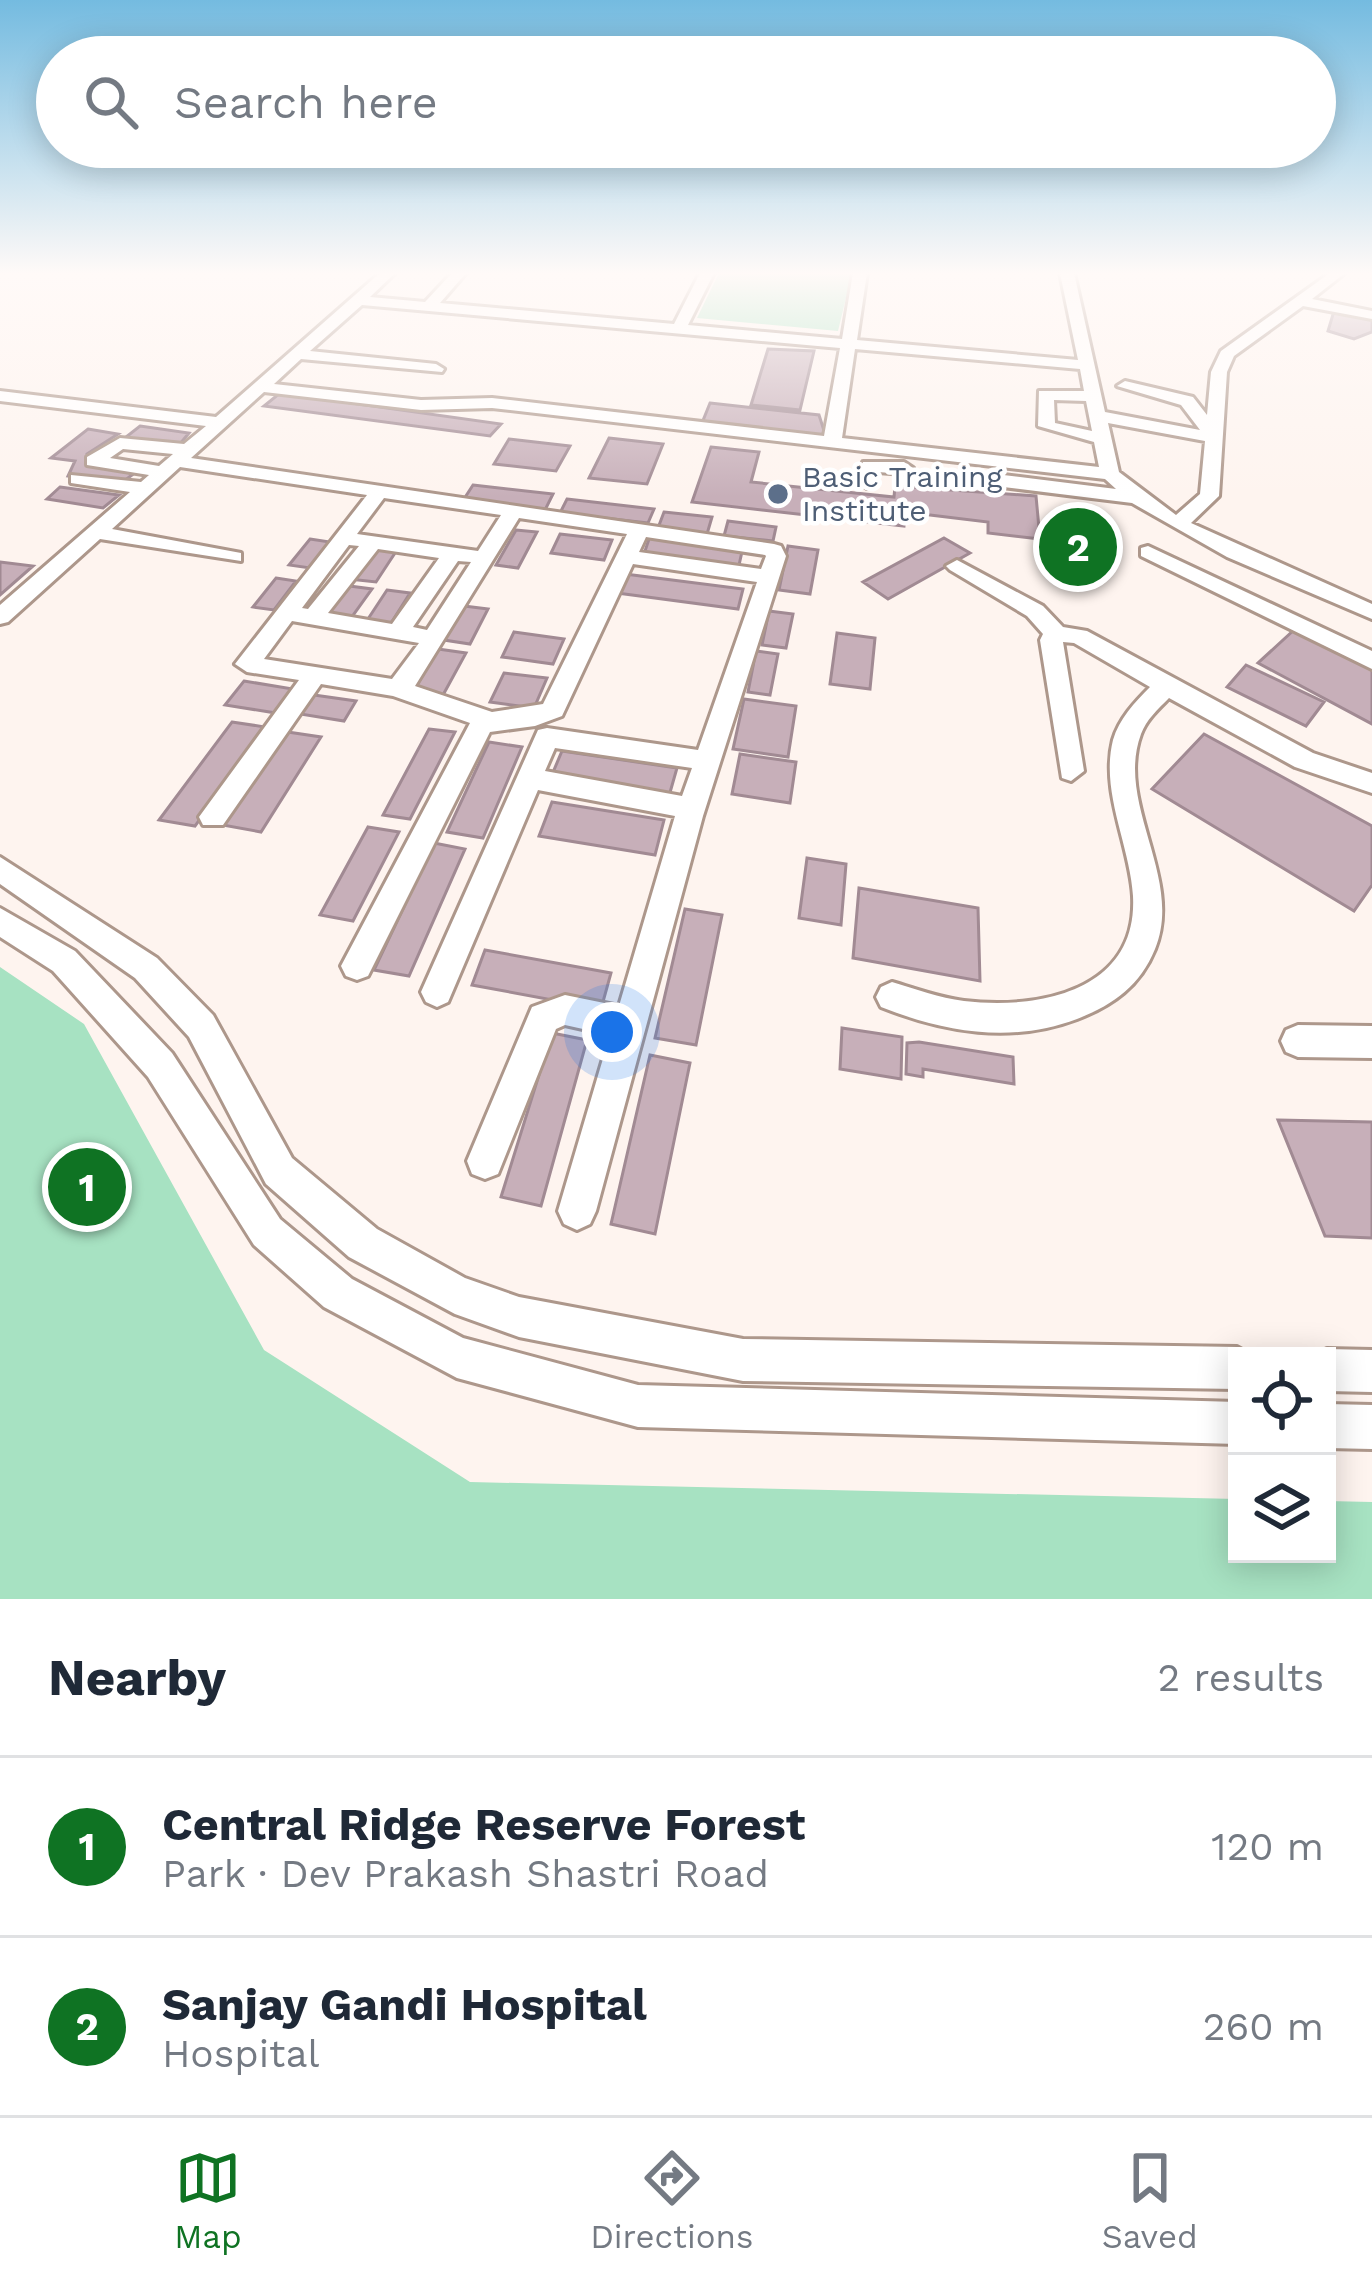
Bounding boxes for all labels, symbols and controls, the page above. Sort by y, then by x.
search box [36,36,1336,168]
icon: search [78,69,144,135]
text: Search here [174,76,438,129]
place label: Basic Training Institute [802,459,1003,528]
marker: Basic Training Institute [765,481,791,507]
pin: 2 [1039,502,1117,592]
your location [582,1002,642,1062]
pin: 1 [48,1142,126,1232]
map controls [1228,1347,1336,1563]
button: locate [1228,1347,1336,1455]
button: layers [1228,1455,1336,1563]
text: Nearby [48,1648,226,1707]
text: 2 results [1158,1655,1324,1700]
text: Central Ridge Reserve Forest [162,1798,805,1851]
text: 1 [79,1824,95,1869]
text: 120 m [1211,1824,1324,1869]
text: Park · Dev Prakash Shastri Road [162,1851,769,1896]
text: Sanjay Gandi Hospital [162,1978,647,2031]
text: 2 [75,2004,99,2049]
text: 260 m [1203,2004,1324,2049]
text: Hospital [162,2031,319,2076]
tab: Map [174,2145,242,2256]
tab: Directions [590,2145,753,2256]
tab: Saved [1102,2145,1198,2256]

